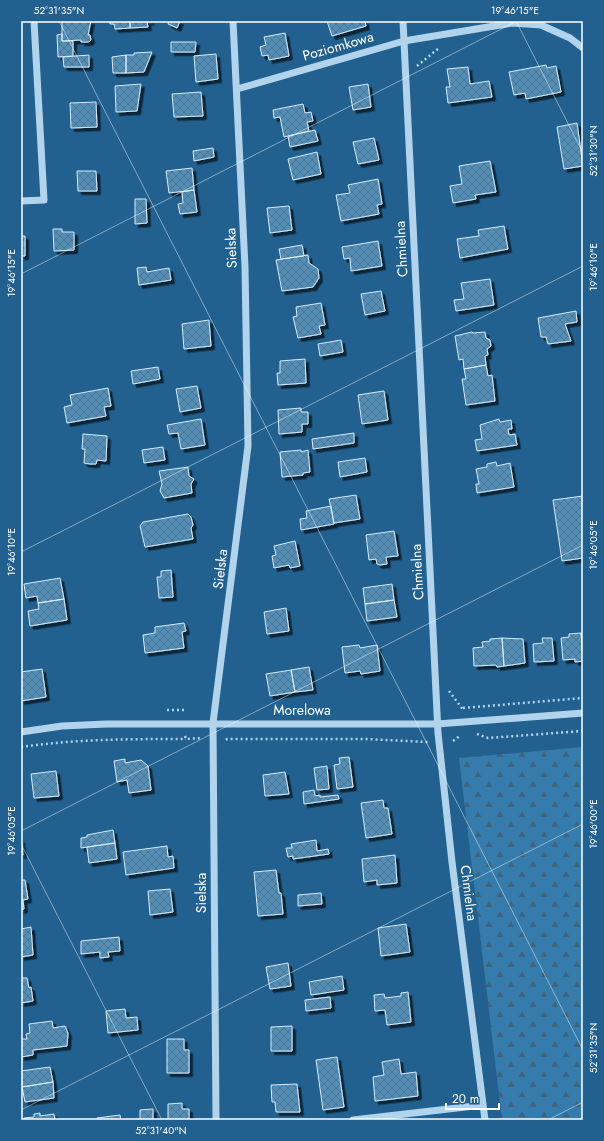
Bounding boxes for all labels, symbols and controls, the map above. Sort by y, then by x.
text: 52°31'35"N [34,3,84,18]
text: 19°46'15"E [491,3,539,18]
street label: Poziomkowa [300,26,376,66]
text: 52°31'30"N [586,126,601,176]
street label: Chmielna [390,221,412,277]
street label: Sielska [220,228,242,268]
text: 19°46'10"E [586,243,601,291]
text: 19°46'15"E [4,249,19,297]
text: 19°46'05"E [586,520,601,570]
text: 19°46'10"E [4,528,19,576]
street label: Chmielna [406,544,428,600]
street label: Sielska [208,548,232,590]
street label: Morelowa [273,700,331,720]
text: 19°46'00"E [586,799,601,849]
text: 19°46'05"E [4,806,19,856]
street label: Chmielna [456,864,482,922]
street label: Sielska [191,873,211,913]
text: 52°31'35"N [586,1023,601,1073]
scale bar [446,1085,499,1111]
text: 20 m [452,1090,479,1108]
text: 52°31'40"N [135,1123,187,1138]

